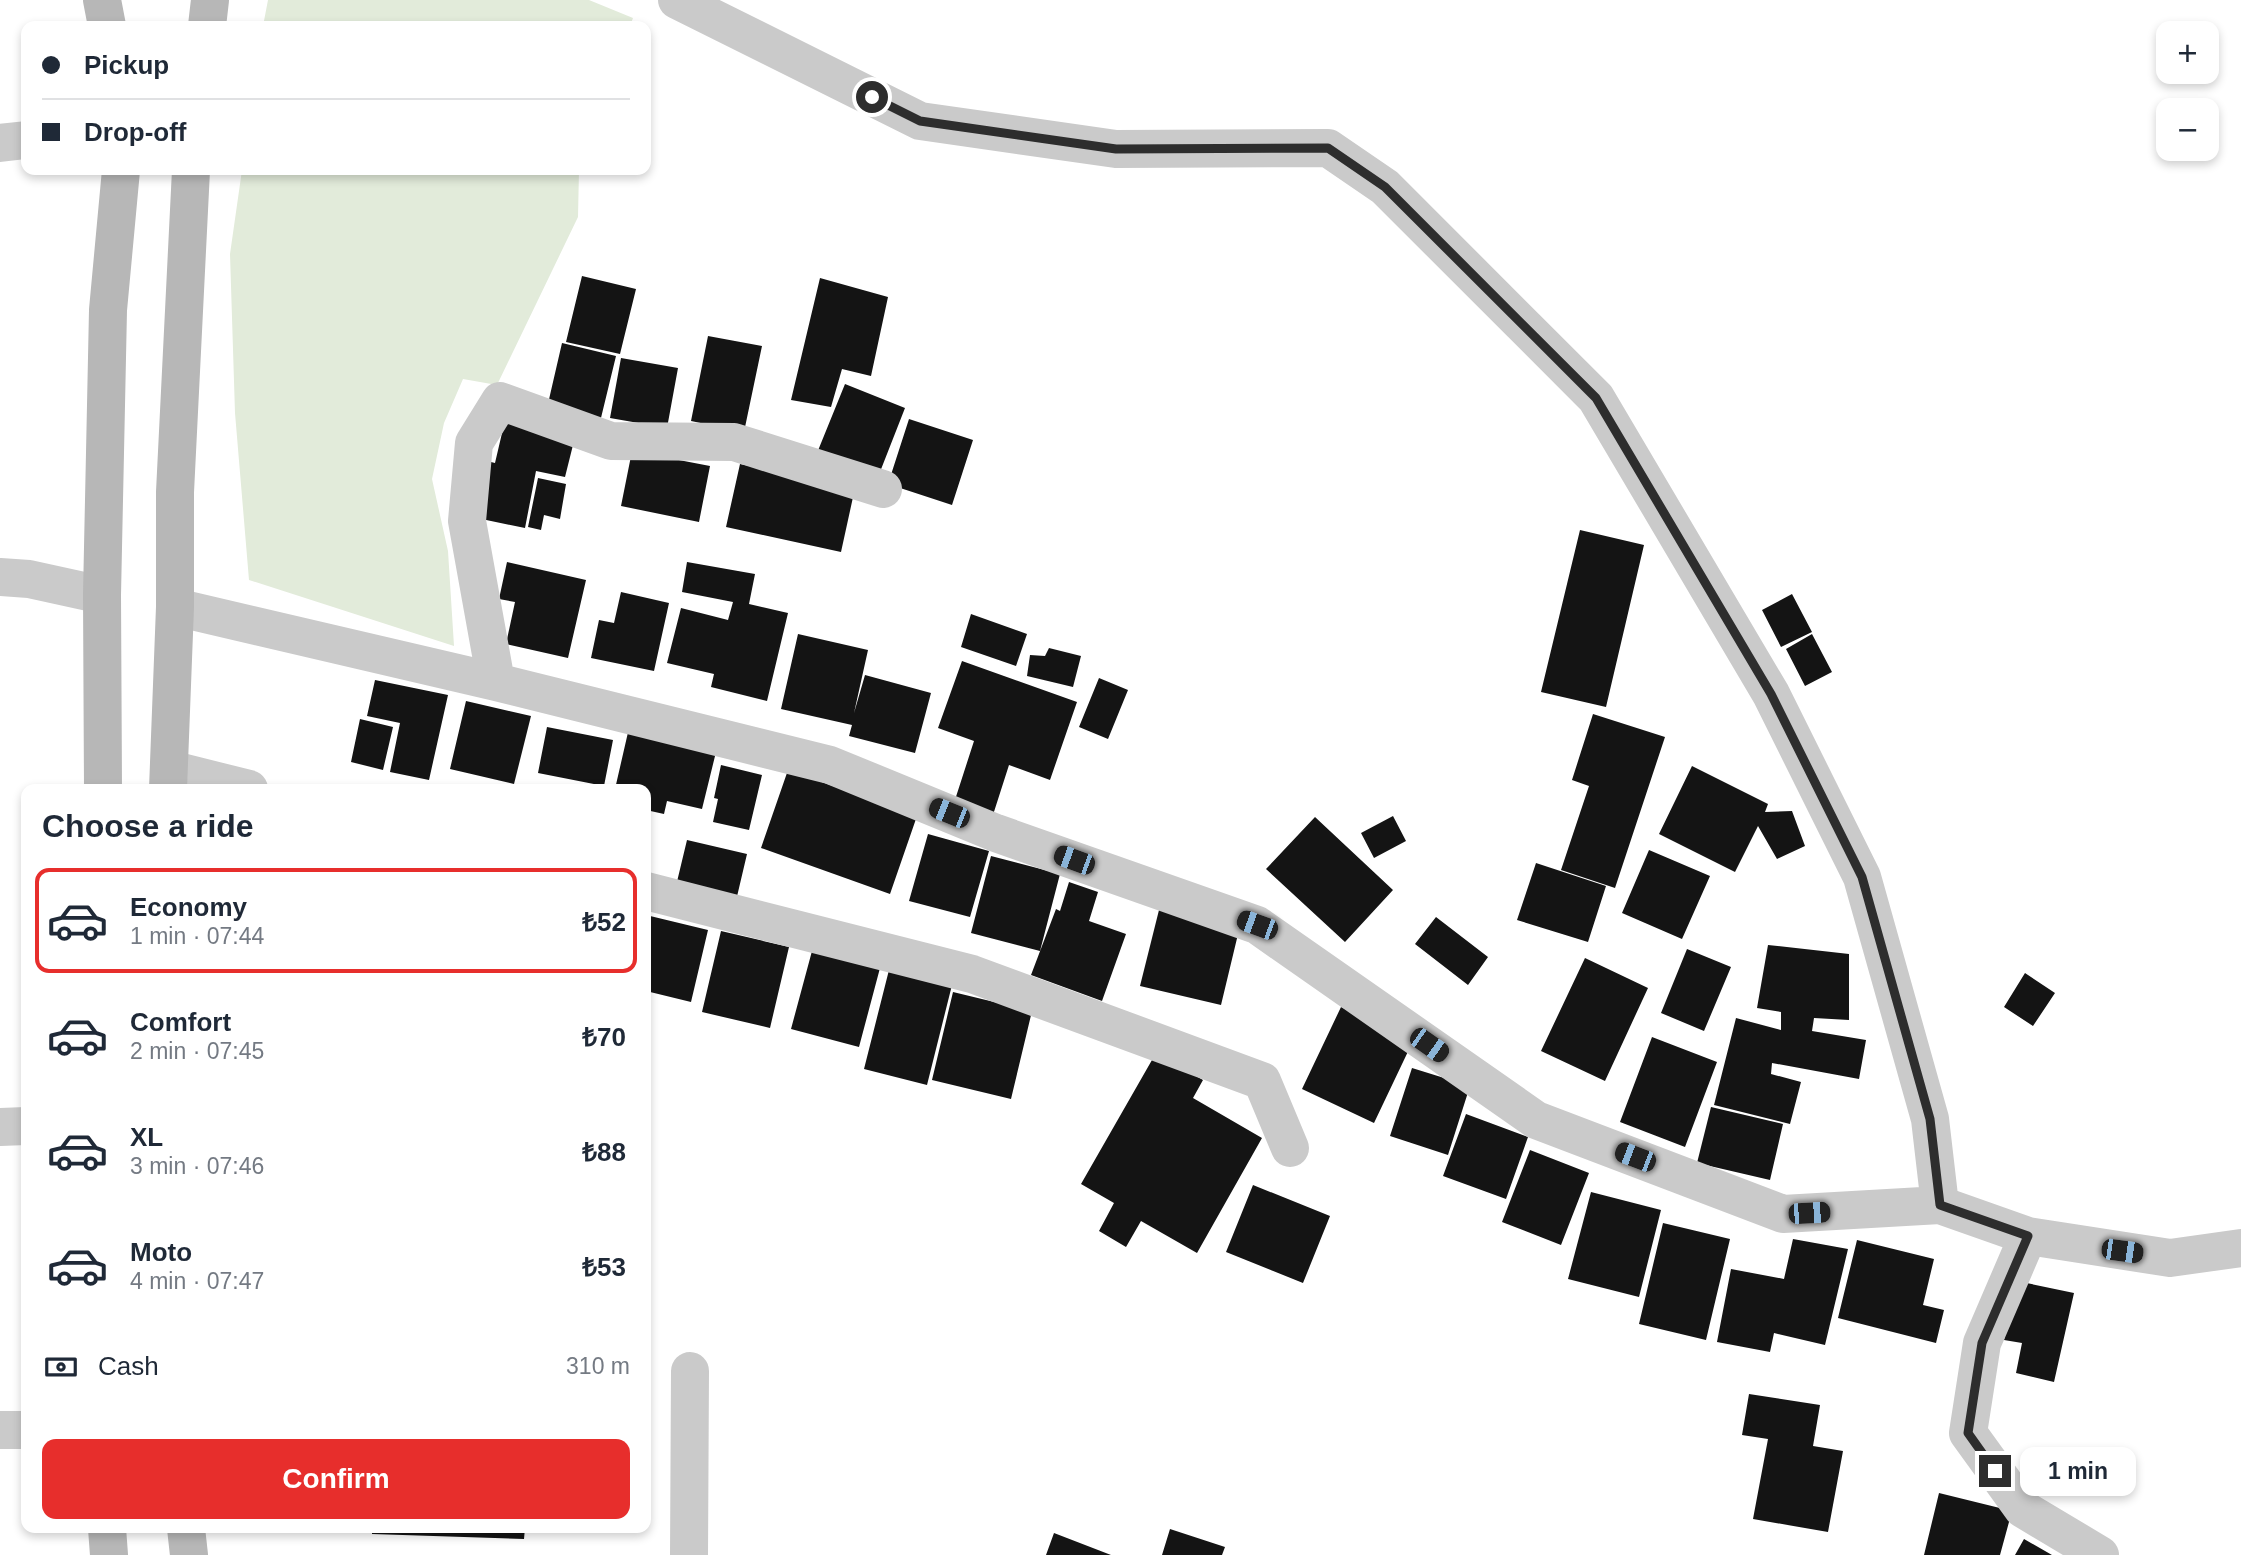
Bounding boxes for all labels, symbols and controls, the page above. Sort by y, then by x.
map controls [2156,21,2219,161]
button: + [2156,21,2219,84]
text: Pickup [84,50,169,80]
route start [856,81,888,113]
button: − [2156,98,2219,161]
text: Drop-off [84,117,187,147]
car [926,795,973,831]
text: Choose a ride [42,808,254,844]
car [1051,843,1098,877]
icon: car [46,889,109,952]
text: Economy [130,892,247,922]
text: ₺52 [582,907,626,937]
car [1234,908,1281,942]
text: 1 min · 07:44 [130,923,264,949]
icon: car [46,1004,109,1067]
text: Comfort [130,1007,231,1037]
text: ₺70 [582,1022,626,1052]
car [1406,1024,1453,1066]
text: 2 min · 07:45 [130,1038,264,1064]
icon: car [46,1119,109,1182]
text: XL [130,1122,163,1152]
text: ₺88 [582,1137,626,1167]
car [1612,1140,1659,1174]
text: 3 min · 07:46 [130,1153,264,1179]
car [1788,1201,1831,1225]
icon: car [46,1234,109,1297]
text: Moto [130,1237,192,1267]
car [2100,1238,2145,1264]
text: ₺53 [582,1252,626,1282]
text: 4 min · 07:47 [130,1268,264,1294]
icon: cash [42,1348,80,1386]
text: Cash [98,1351,159,1381]
text: 310 m [566,1353,630,1379]
button: Confirm [42,1439,630,1519]
callout: 1 min [2020,1446,2135,1496]
route end [1979,1455,2011,1487]
text: 1 min [2048,1458,2108,1484]

